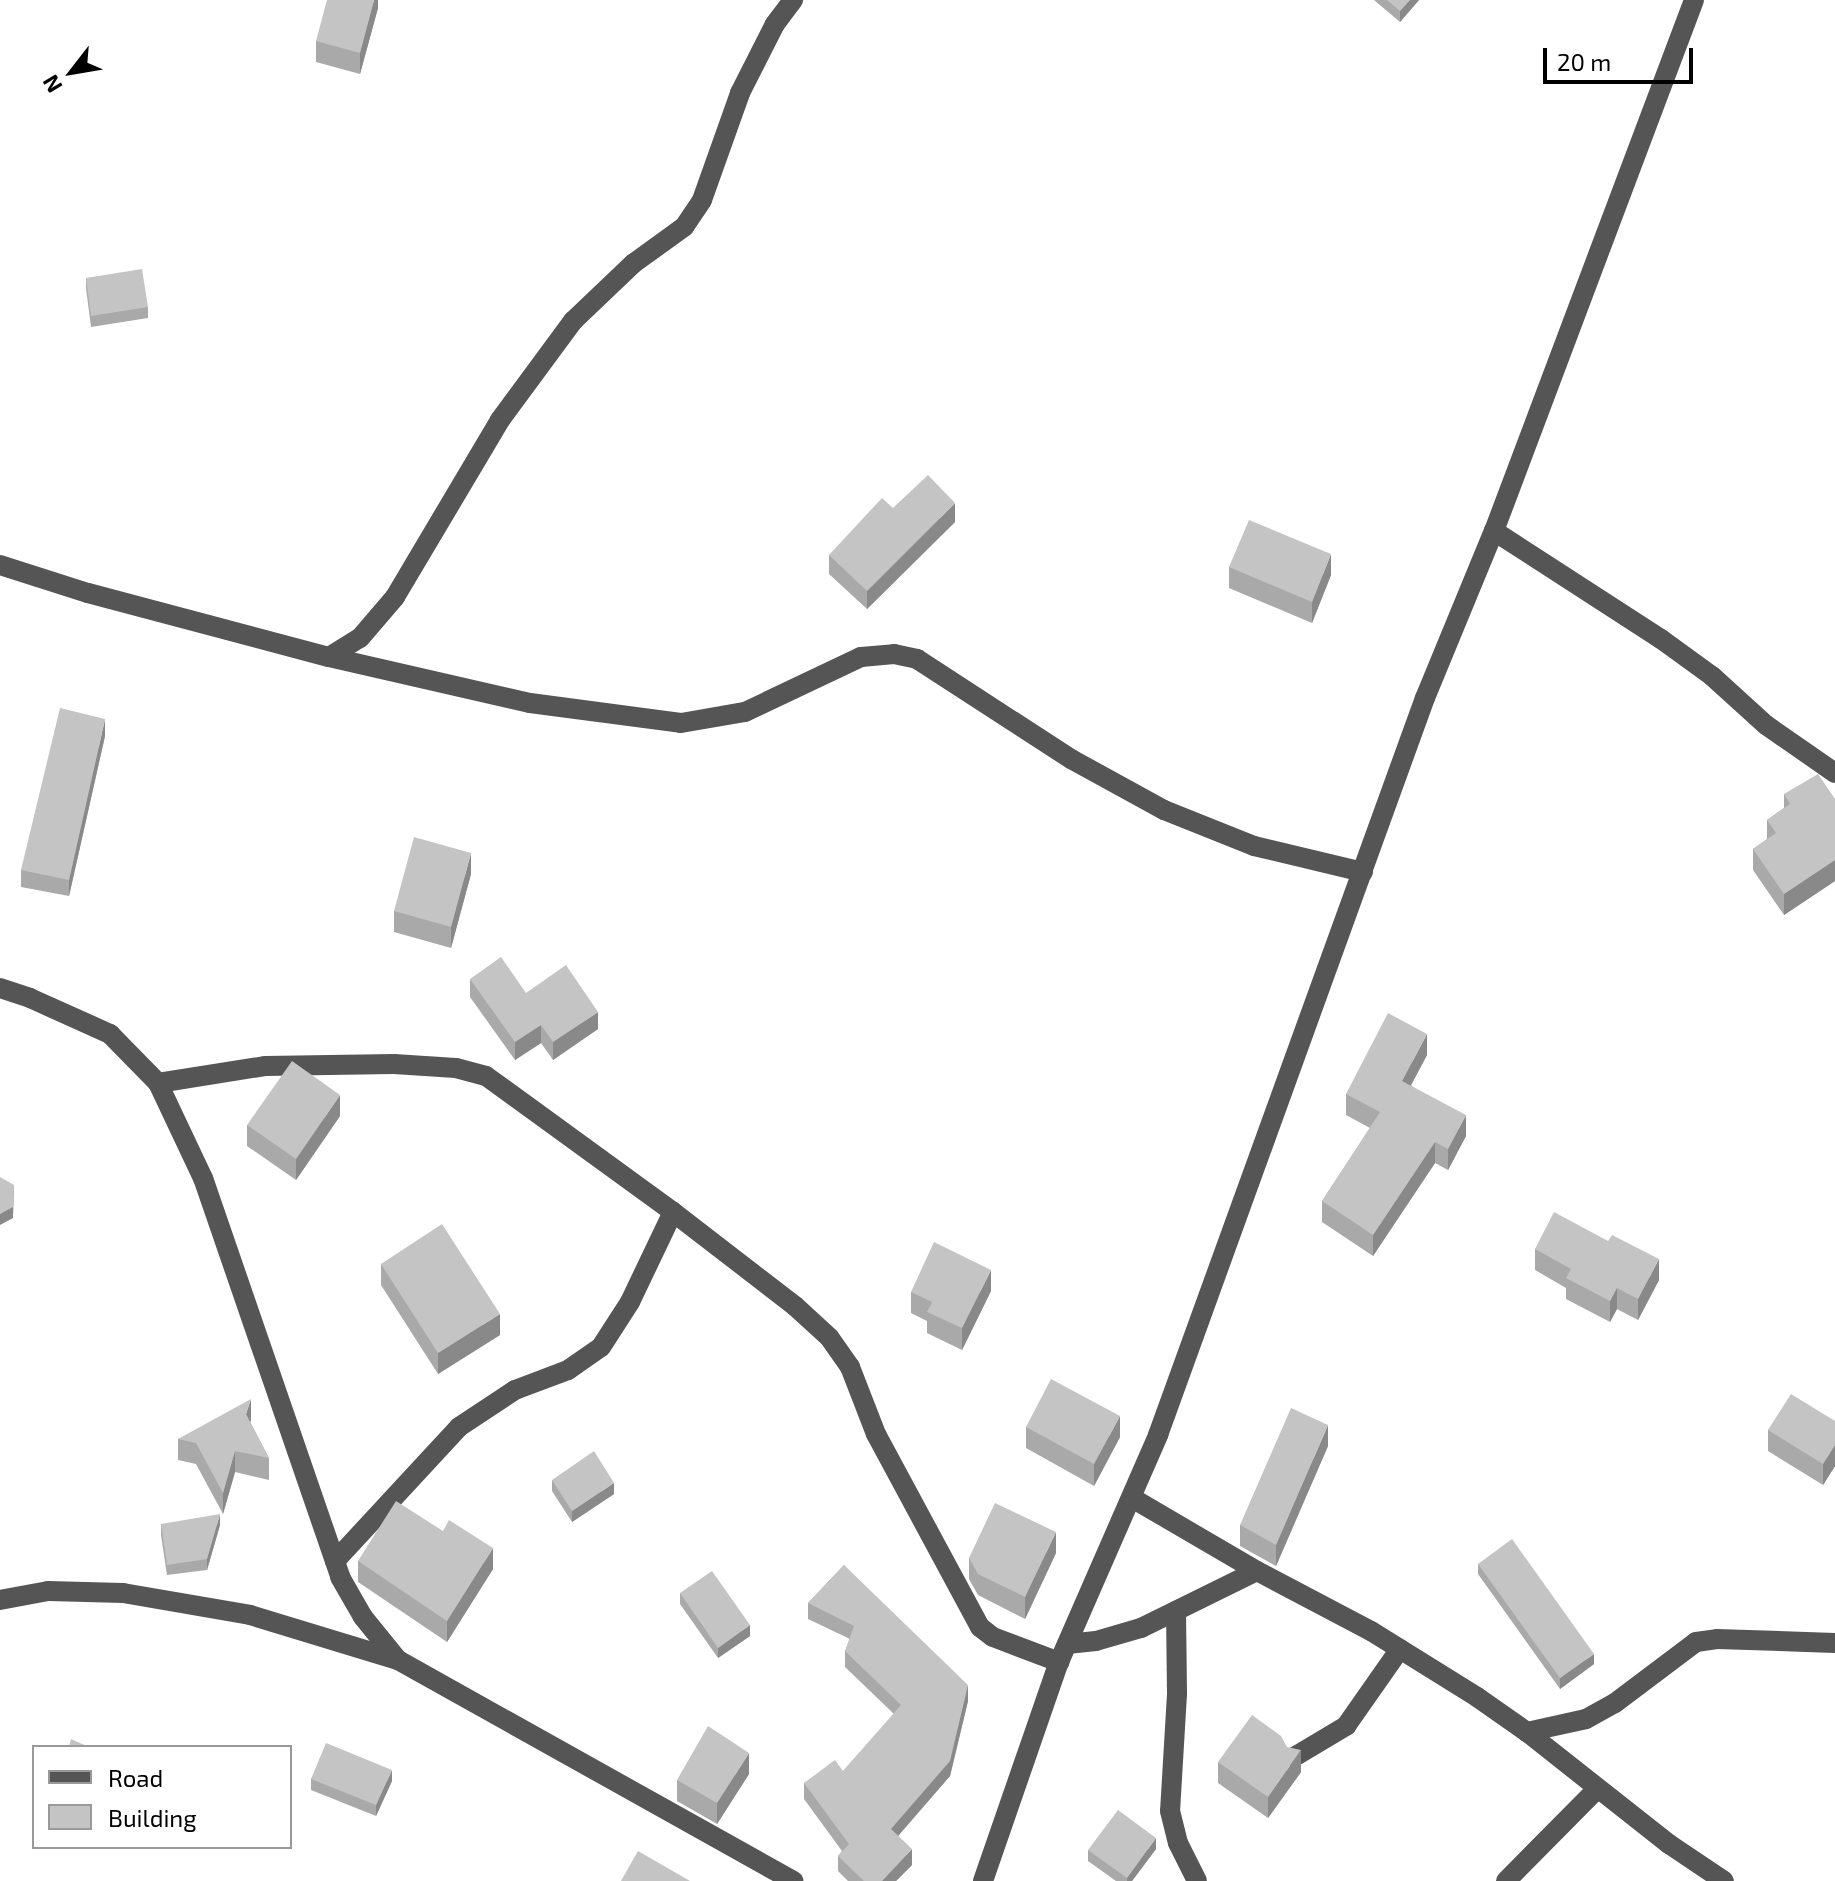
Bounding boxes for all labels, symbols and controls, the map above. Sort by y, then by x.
north arrow [32,32,112,112]
scale bar [1547,32,1697,82]
text: 20 m [1557,47,1611,76]
text: N [36,71,67,98]
legend [32,1745,292,1849]
text: Road [108,1763,163,1792]
text: Building [108,1803,197,1832]

